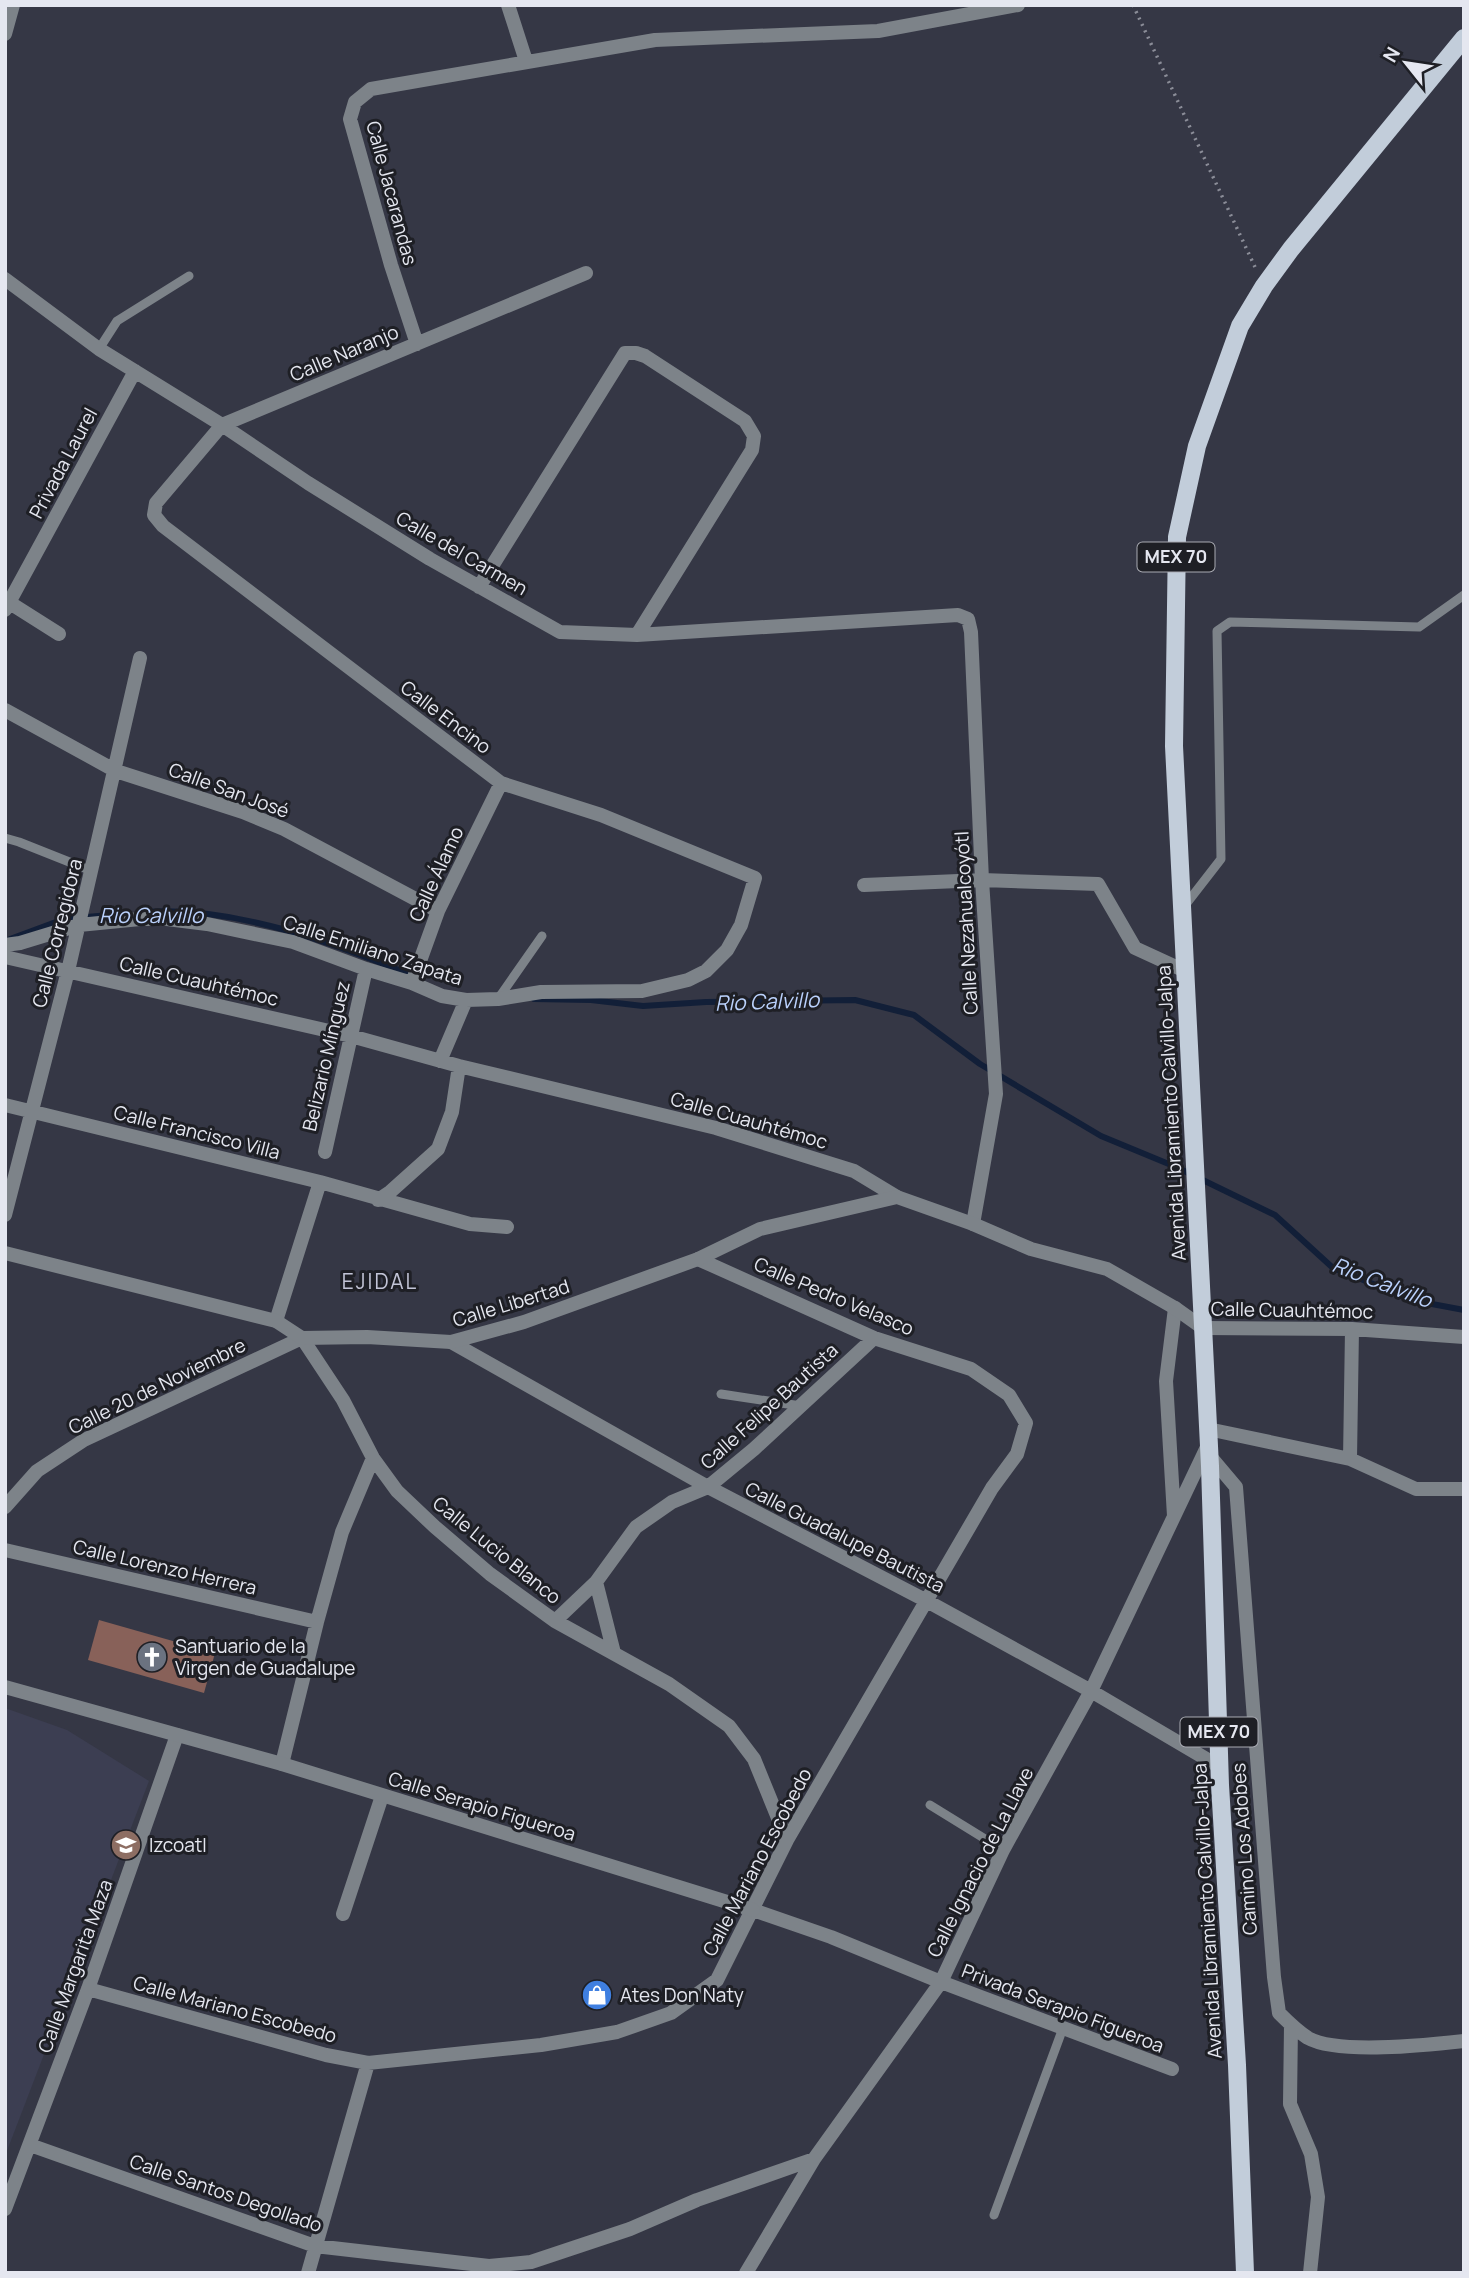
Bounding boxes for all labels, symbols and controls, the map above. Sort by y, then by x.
north arrow [1371,28,1441,98]
text: N [1377,42,1406,67]
street label: Calle Jacarandas [360,118,424,268]
street label: Calle Naranjo [286,318,402,388]
street label: Privada Laurel [23,403,103,523]
street label: Calle del Carmen [392,505,532,601]
road number: MEX 70 [1138,542,1214,572]
street label: Calle Encino [395,674,497,760]
street label: Calle San José [165,756,293,824]
street label: Calle Álamo [403,822,469,926]
street label: Calle Nezahualcoyótl [948,831,984,1015]
street label: Calle Corregidora [26,856,88,1010]
water label: Rio Calvillo [99,901,205,929]
street label: Calle Emiliano Zapata [280,909,466,991]
street label: Calle Cuauhtémoc [117,950,281,1012]
street label: Avenida Libramiento Calvillo-Jalpa [1150,965,1192,1261]
street label: Belizario Mínguez [296,978,356,1134]
water label: Rio Calvillo [714,985,821,1017]
street label: Calle Cuauhtémoc [667,1085,831,1155]
street label: Calle Francisco Villa [111,1099,283,1165]
water label: Rio Calvillo [1329,1250,1437,1314]
street label: Calle Pedro Velasco [750,1251,918,1341]
district label: EJIDAL [342,1267,418,1295]
street label: Calle Libertad [449,1273,573,1333]
street label: Calle Cuauhtémoc [1211,1296,1373,1324]
street label: Calle 20 de Noviembre [64,1332,250,1440]
street label: Calle Felipe Bautista [695,1337,843,1475]
street label: Calle Guadalupe Bautista [741,1475,949,1599]
street label: Calle Lucio Blanco [427,1490,567,1610]
street label: Calle Lorenzo Herrera [71,1533,259,1601]
place label: Santuario de la Virgen de Guadalupe [175,1633,355,1681]
church icon: Santuario de la Virgen de Guadalupe [135,1640,169,1674]
road number: MEX 70 [1180,1717,1258,1746]
street label: Camino Los Adobes [1225,1762,1263,1936]
street label: Calle Mariano Escobedo [696,1763,818,1961]
street label: Calle Ignacio de La Llave [921,1763,1039,1961]
street label: Avenida Libramiento Calvillo-Jalpa [1186,1763,1228,2059]
street label: Calle Serapio Figueroa [385,1765,579,1847]
school or university icon: Izcoatl [109,1828,143,1862]
place label: Izcoatl [149,1832,207,1858]
street label: Calle Margarita Maza [32,1876,118,2056]
street label: Privada Serapio Figueroa [958,1957,1168,2059]
street label: Calle Mariano Escobedo [130,1969,340,2049]
shop icon: Ates Don Naty [580,1978,614,2012]
place label: Ates Don Naty [620,1982,744,2008]
street label: Calle Santos Degollado [126,2148,326,2238]

